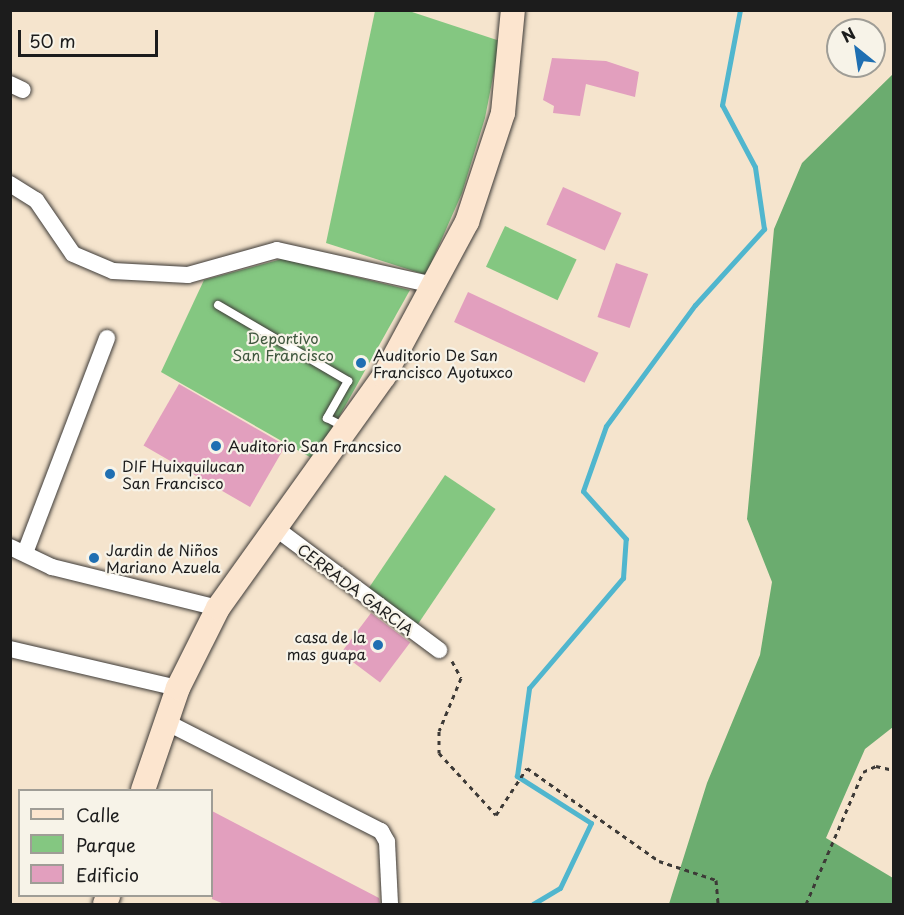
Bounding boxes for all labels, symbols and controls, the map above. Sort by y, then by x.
scale bar [21,18,160,56]
north arrow [826,18,886,78]
text: N [837,21,859,48]
text: 50 m [29,27,76,54]
park label: Deportivo San Francisco [232,328,334,363]
place label: Auditorio De San Francisco Ayotuxco [373,345,514,380]
marker: Auditorio De San Francisco Ayotuxco [354,356,368,370]
place label: Auditorio San Francsico [228,437,401,455]
marker: Auditorio San Francsico [209,439,223,453]
place label: DIF Huixquilucan San Francisco [122,456,245,491]
marker: DIF Huixquilucan San Francisco [103,467,117,481]
street label: CERRADA GARCIA [294,539,418,639]
place label: Jardin de Niños Mariano Azuela [106,540,220,575]
marker: Jardin de Niños Mariano Azuela [87,551,101,565]
place label: casa de la mas guapa [286,627,366,662]
marker: casa de la mas guapa [371,638,385,652]
legend [18,789,213,897]
text: Calle [76,801,120,828]
text: Parque [76,831,136,858]
text: Edificio [76,861,139,888]

